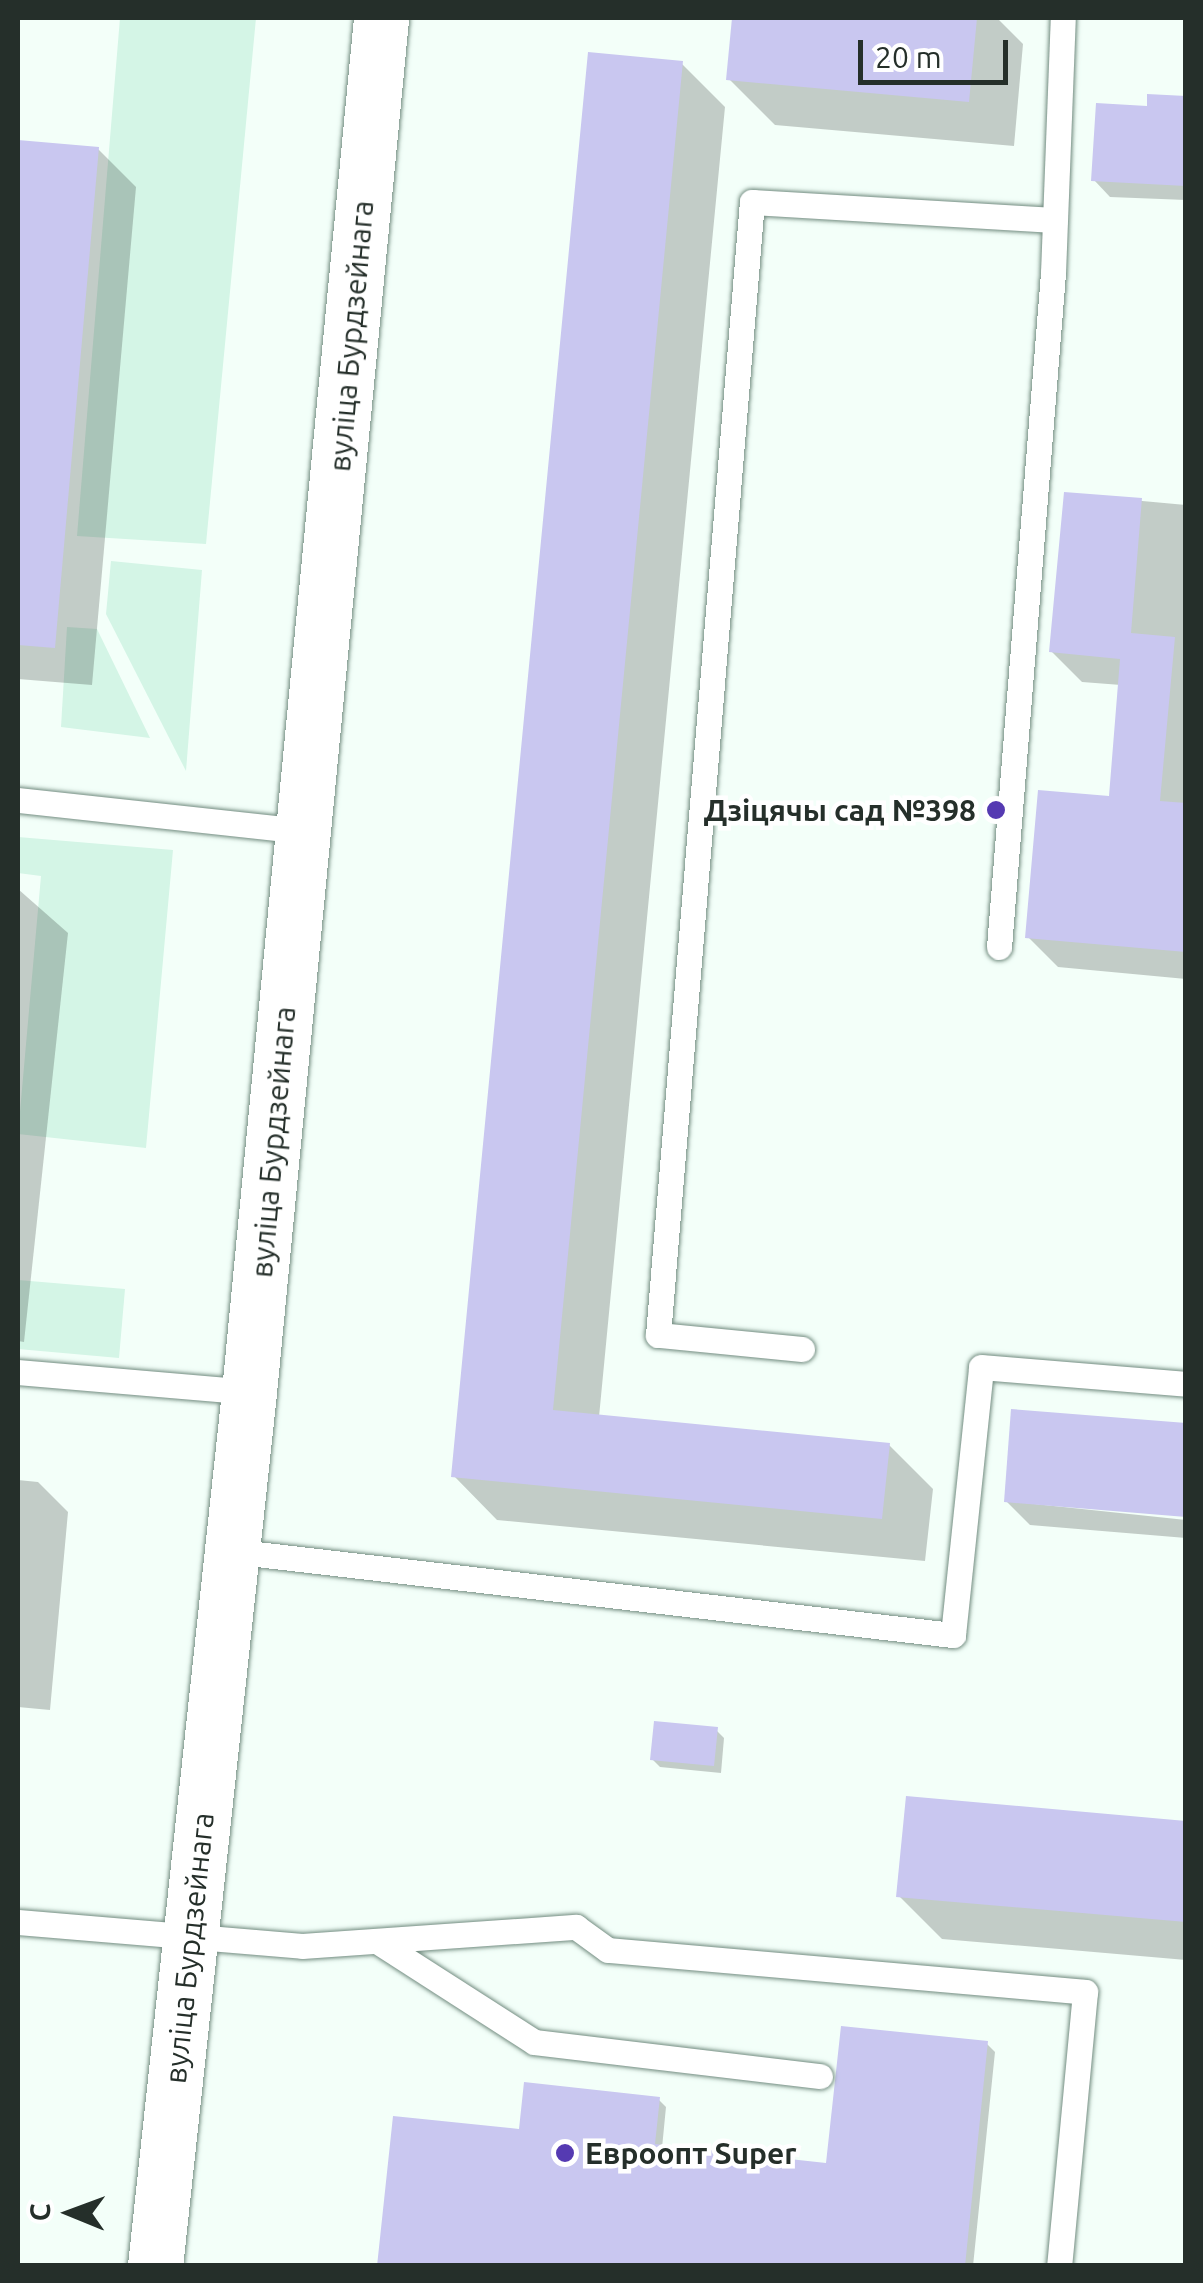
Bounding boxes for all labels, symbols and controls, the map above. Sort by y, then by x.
scale bar [863,20,1013,82]
text: 20 m [875,40,942,74]
street label: вуліца Бурдзейнага [321,199,381,473]
place label: Дзіцячы сад №398 [703,792,976,828]
marker: Дзіцячы сад №398 [985,799,1007,821]
street label: вуліца Бурдзейнага [243,1005,303,1279]
street label: вуліца Бурдзейнага [157,1811,221,2085]
place label: Евроопт Super [585,2135,797,2171]
marker: Евроопт Super [554,2142,576,2164]
north arrow [20,2163,120,2263]
text: С [24,2203,55,2222]

